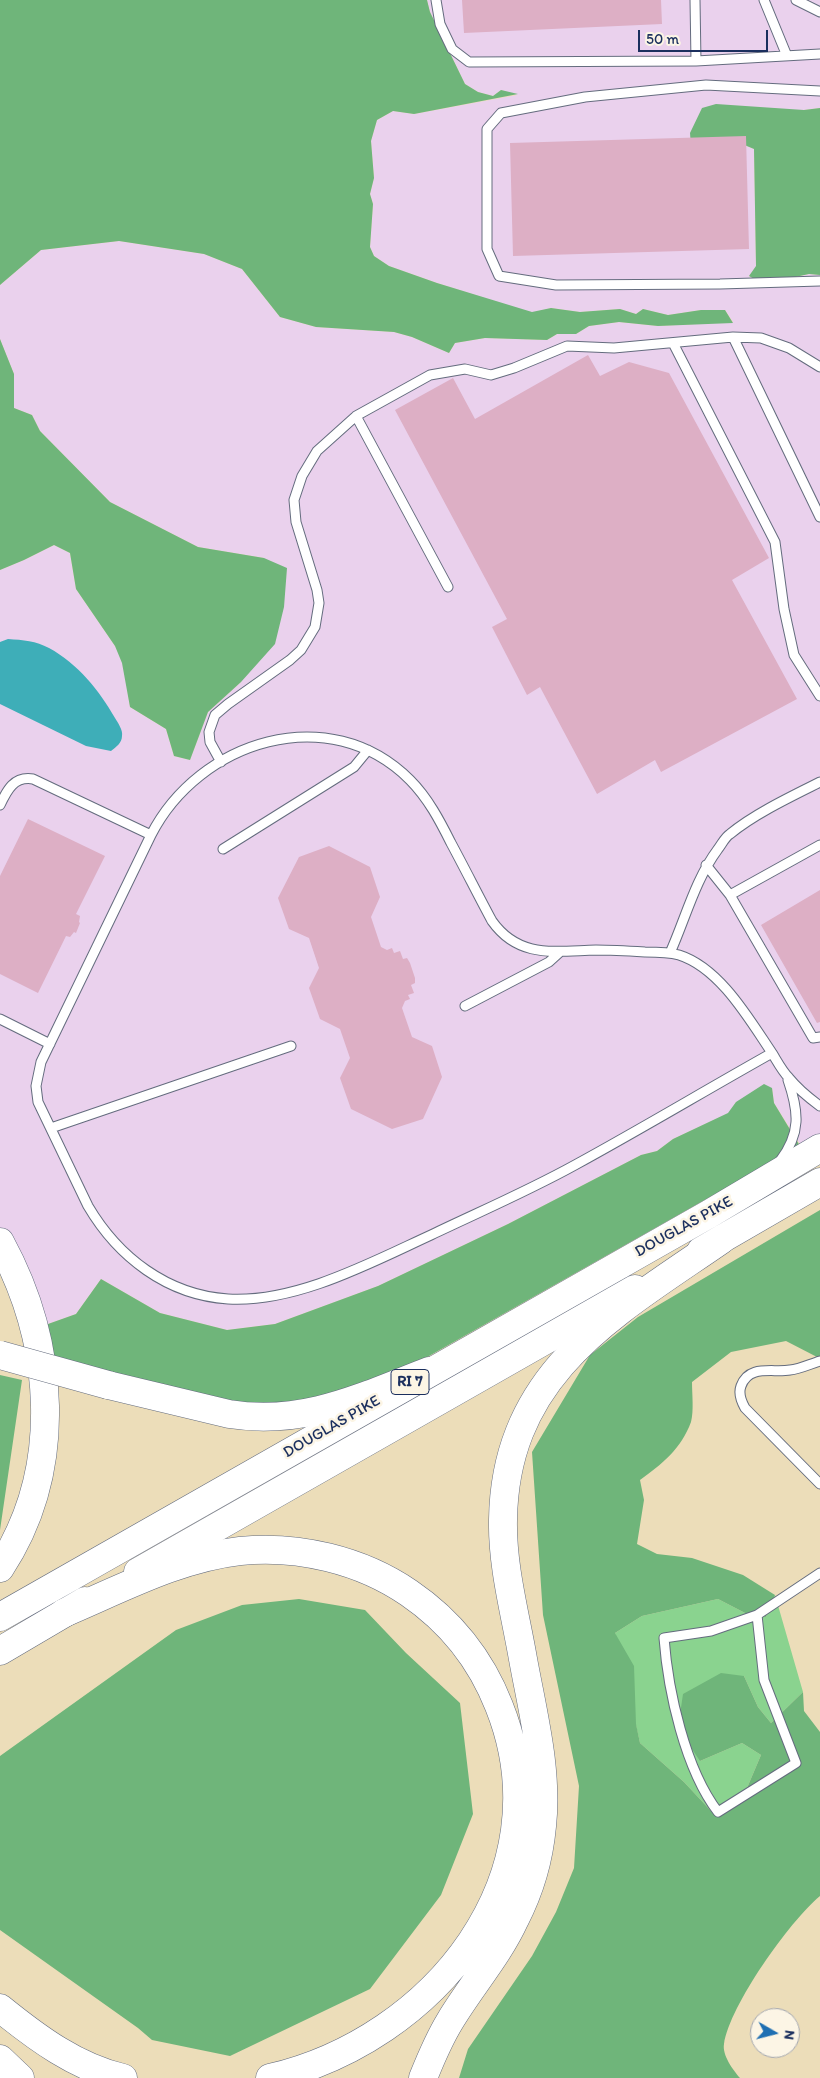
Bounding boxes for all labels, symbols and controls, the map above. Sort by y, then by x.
scale bar [640,20,770,52]
text: 50 m [646,30,679,48]
street label: DOUGLAS PIKE [632,1192,736,1262]
road number: RI 7 [391,1370,429,1394]
street label: DOUGLAS PIKE [280,1391,384,1463]
north arrow [750,2008,800,2058]
text: N [780,2029,798,2041]

